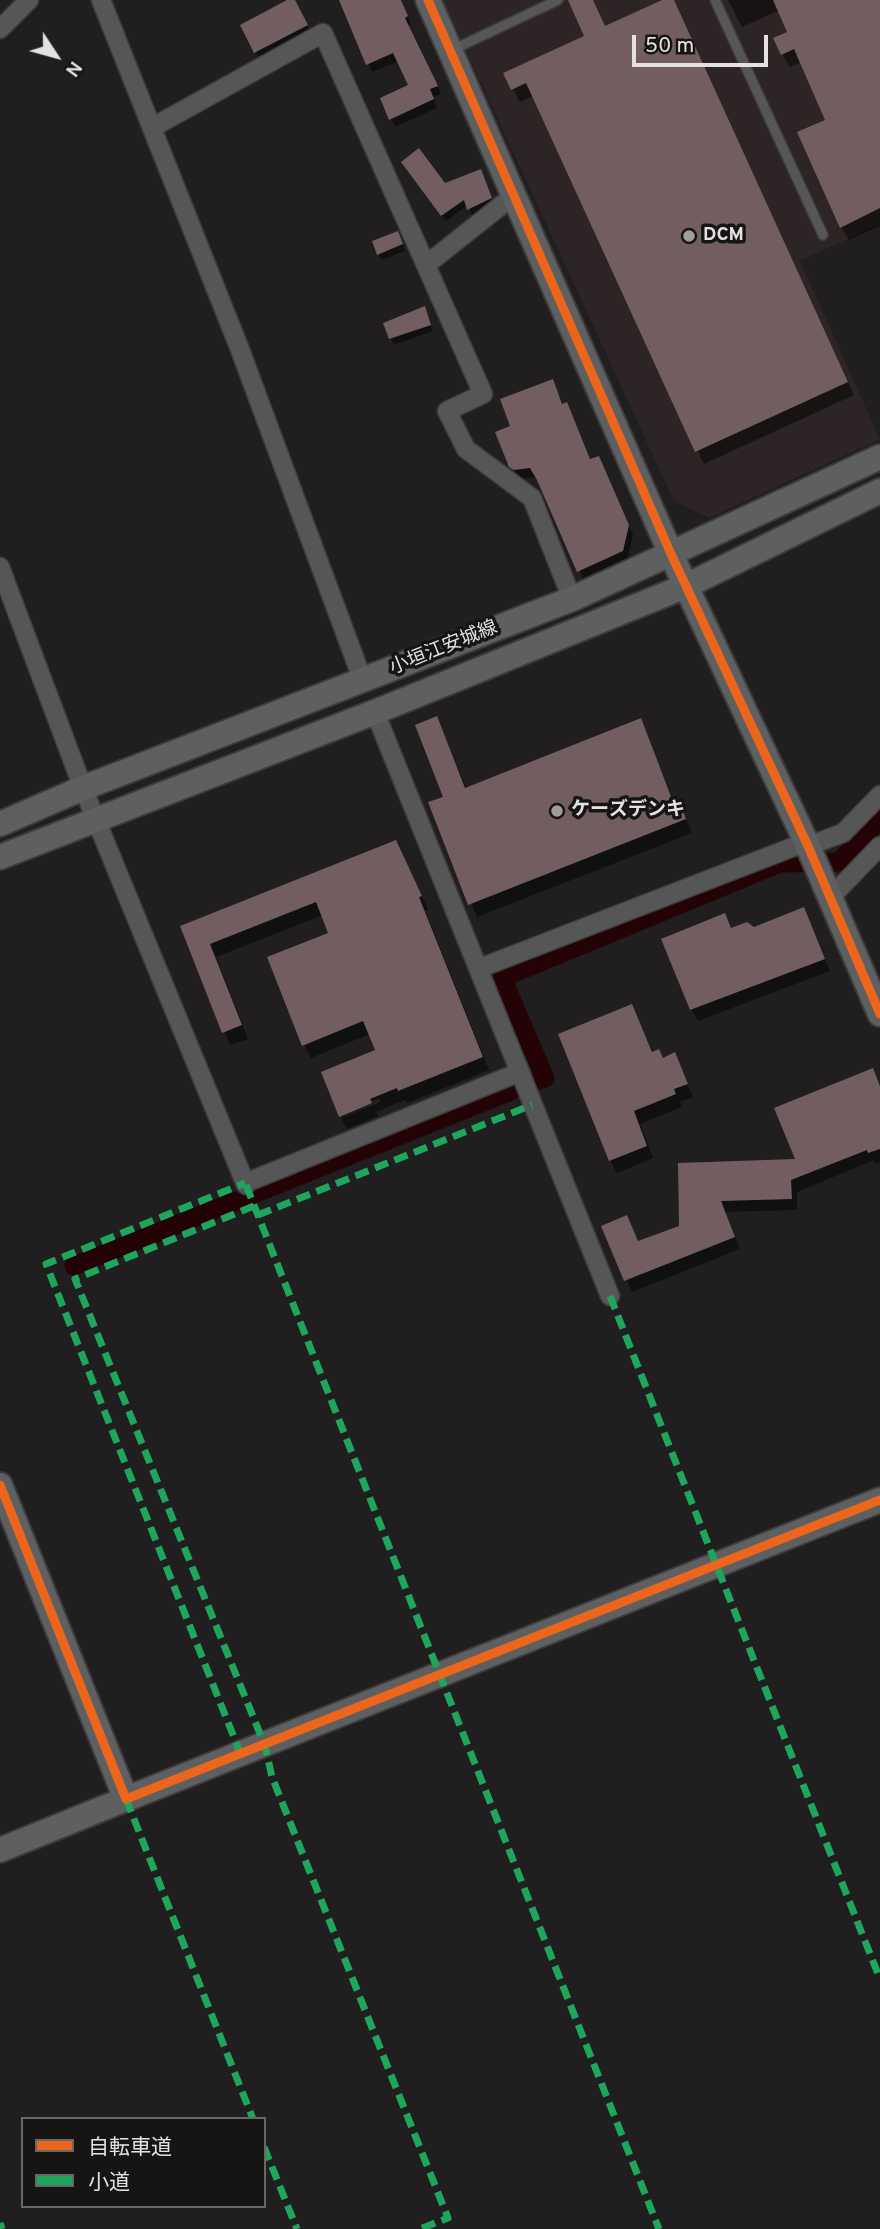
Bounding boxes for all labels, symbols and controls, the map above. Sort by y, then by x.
north arrow [21,21,91,91]
scale bar [635,21,772,65]
text: 50 m [645,33,694,60]
text: N [59,56,87,81]
place label: DCM [703,225,744,247]
marker: DCM [681,228,697,244]
street label: 小垣江安城線 [387,617,501,681]
place label: ケーズデンキ [571,800,685,822]
marker: ケーズデンキ [549,803,565,819]
legend [21,2117,266,2208]
text: 自転車道 [88,2135,172,2162]
text: 小道 [88,2170,130,2197]

